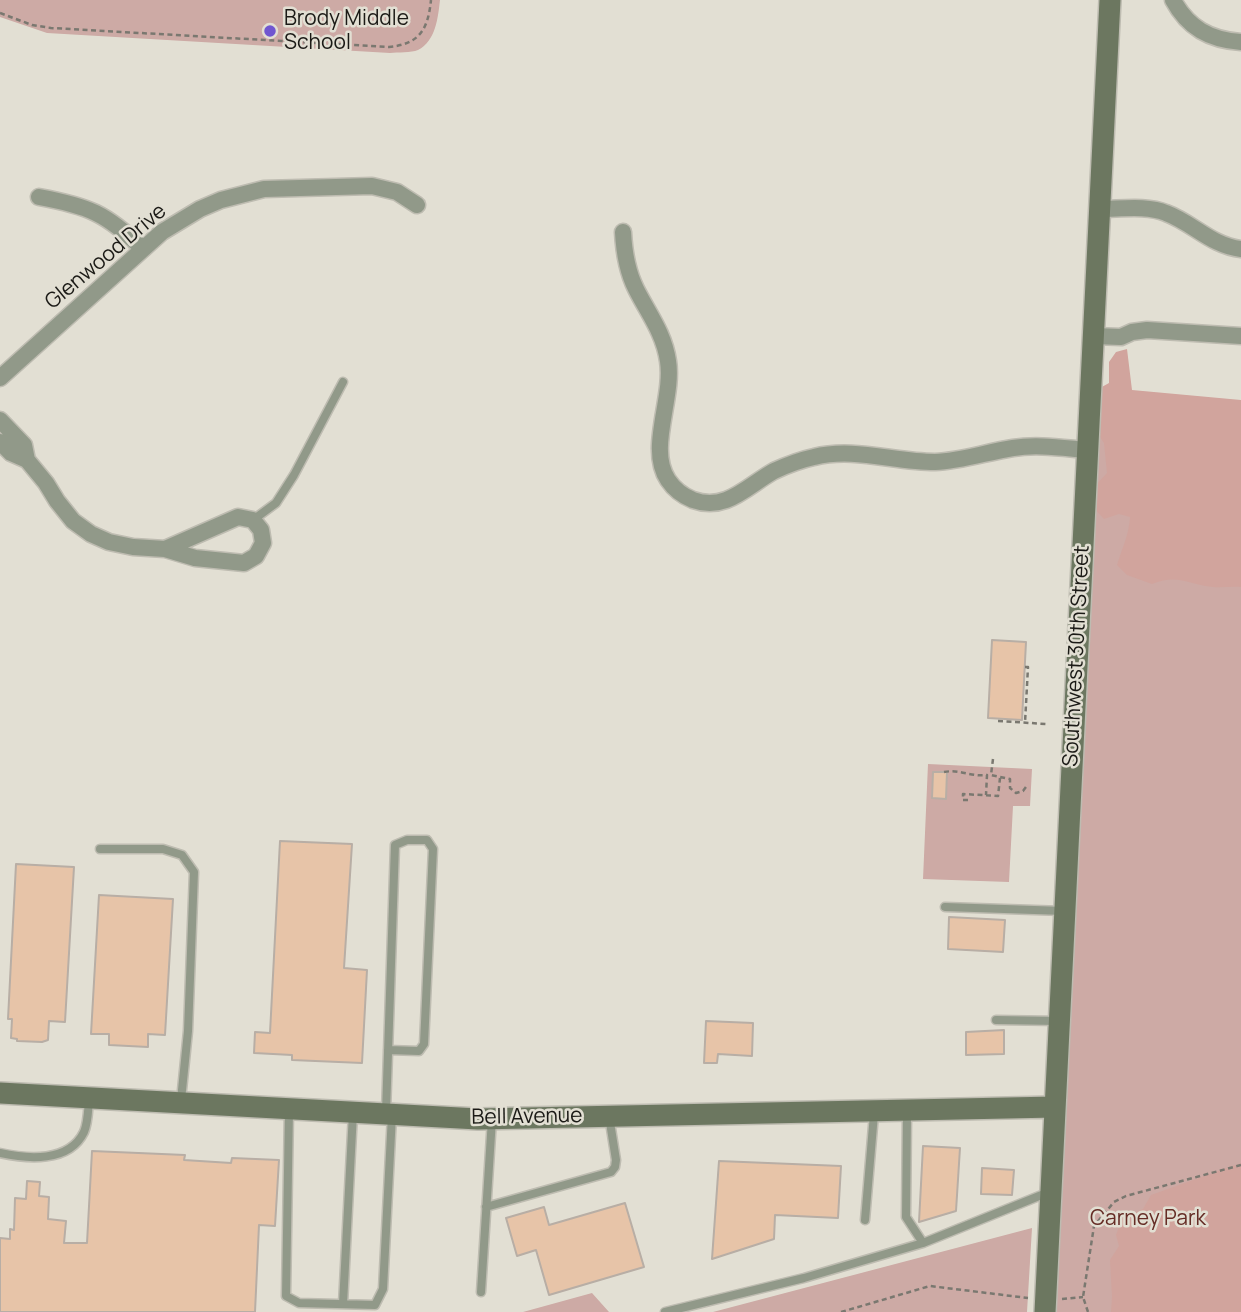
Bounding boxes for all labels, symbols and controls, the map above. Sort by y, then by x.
place label: Brody Middle School [284,6,409,56]
marker: Brody Middle School [262,23,278,39]
street label: Glenwood Drive [40,199,172,315]
street label: Southwest 30th Street [1059,545,1095,767]
street label: Bell Avenue [471,1103,583,1131]
park label: Carney Park [1090,1206,1206,1232]

